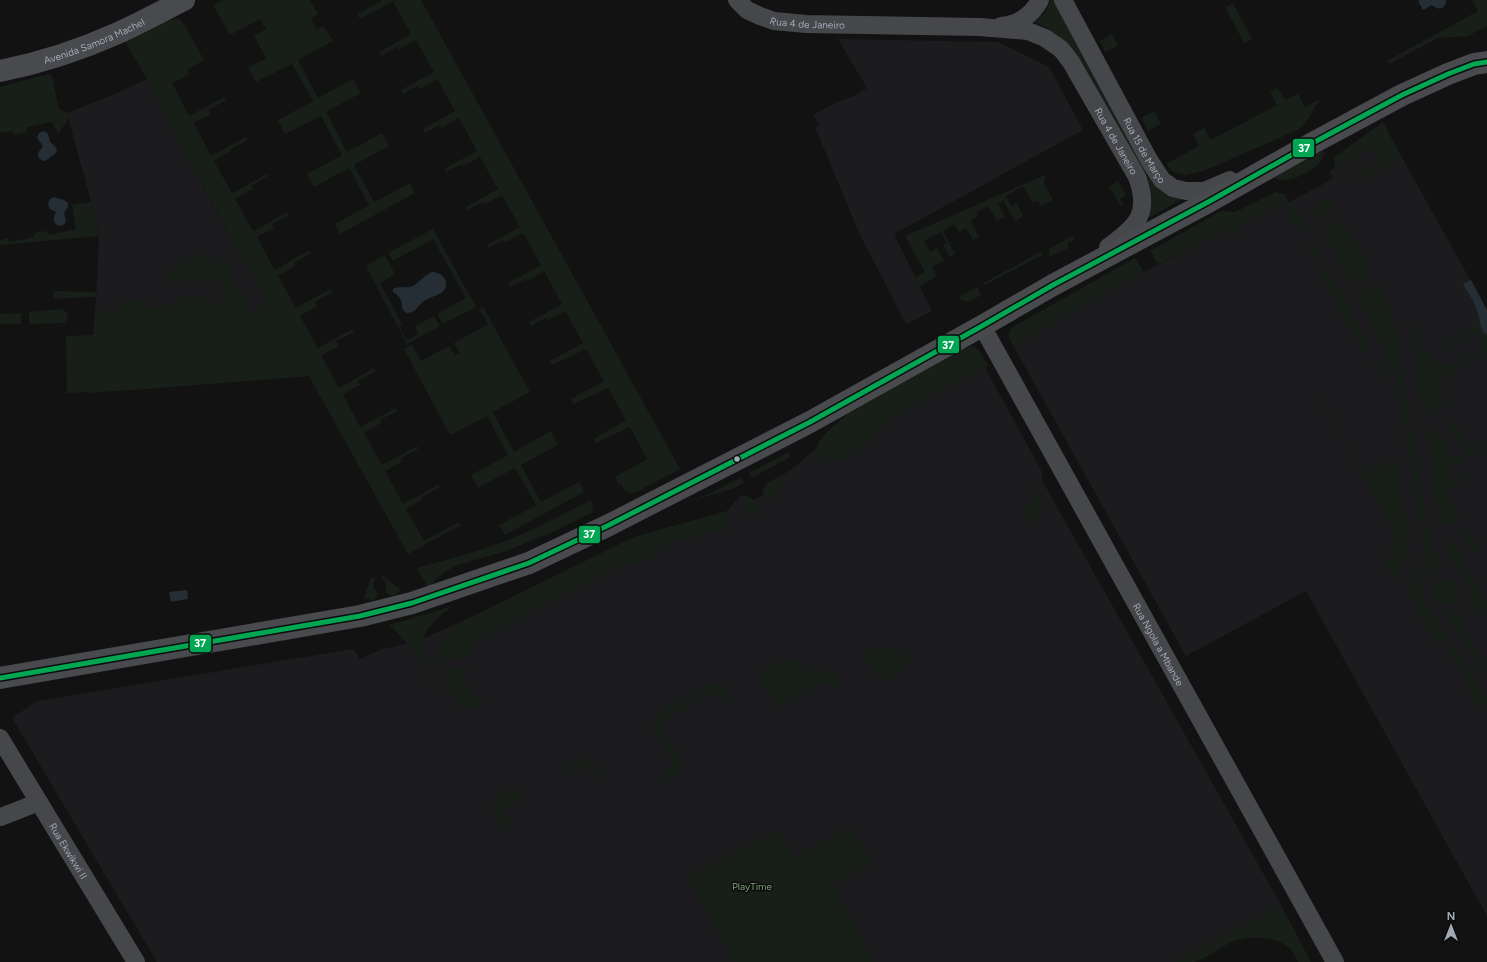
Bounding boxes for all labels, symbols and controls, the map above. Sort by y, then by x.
street label: Rua 4 de Janeiro [768,14,845,32]
street label: Avenida Samora Machel [42,15,147,67]
street label: Rua 4 de Janeiro [1092,106,1140,177]
street label: Rua 15 de Março [1120,115,1168,186]
line badge: 37 [1292,138,1315,158]
text: 37 [1298,142,1310,155]
line badge: 37 [937,335,960,354]
text: 37 [942,339,954,352]
unlabelled marker [732,454,742,464]
line badge: 37 [578,525,601,544]
text: 37 [583,528,595,541]
street label: Rua Ngola a Mbande [1130,601,1187,689]
line badge: 37 [189,634,212,653]
text: 37 [194,637,206,650]
street label: Rua Ekwikwi II [46,821,90,882]
park label: PlayTime [732,880,773,893]
north arrow [1431,906,1471,946]
text: N [1447,910,1455,923]

